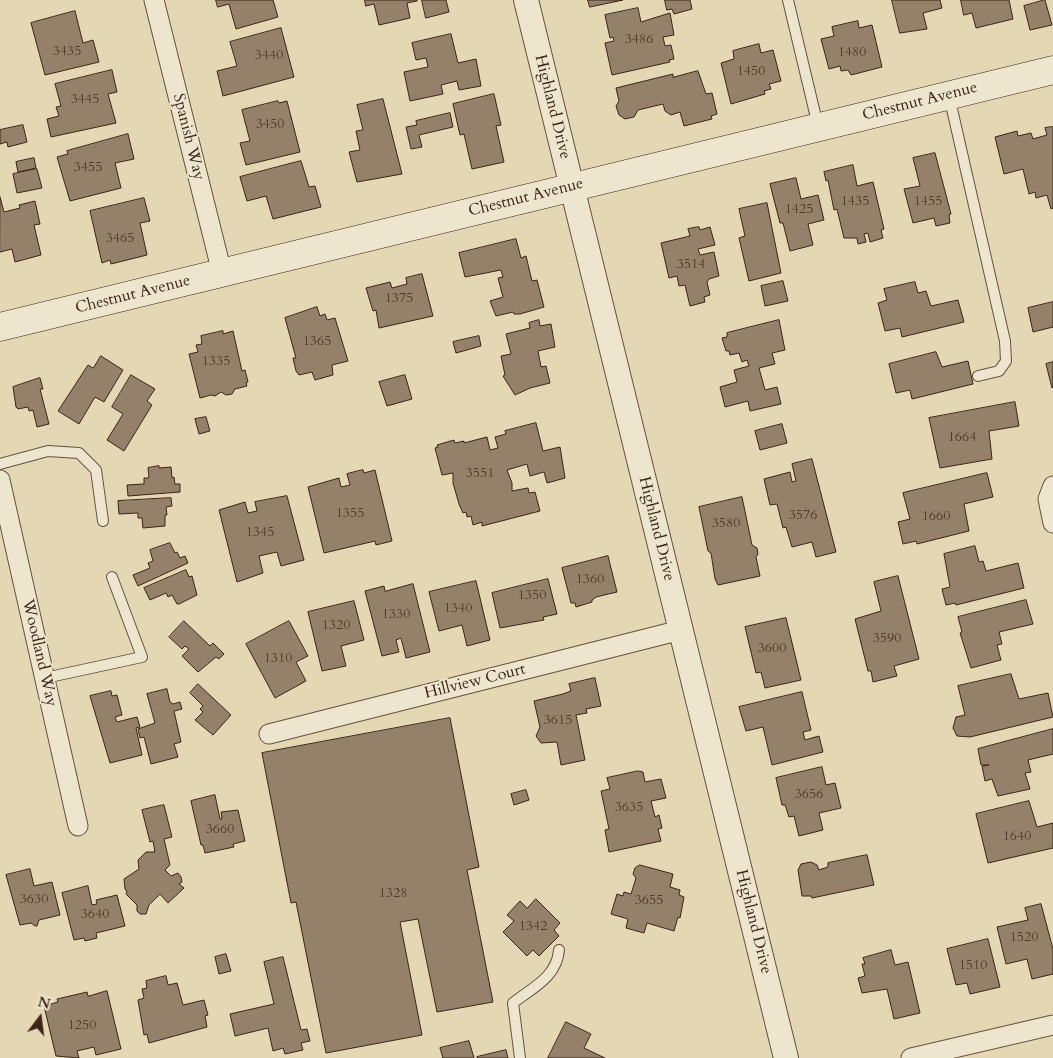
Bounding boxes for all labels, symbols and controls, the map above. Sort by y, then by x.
house number: 3486 [625,32,653,48]
house number: 3435 [53,44,81,60]
house number: 1480 [838,45,866,61]
house number: 3440 [255,48,283,64]
street label: Highland Drive [530,53,574,161]
house number: 1450 [737,64,765,80]
street label: Chestnut Avenue [861,78,979,126]
house number: 3445 [71,92,99,108]
street label: Spanish Way [168,92,208,182]
house number: 3450 [256,117,284,133]
house number: 3455 [74,160,102,176]
street label: Chestnut Avenue [467,174,585,222]
house number: 1435 [841,194,869,210]
house number: 1455 [914,194,942,210]
house number: 1425 [785,202,813,218]
house number: 3465 [106,231,134,247]
house number: 3514 [677,257,705,273]
street label: Chestnut Avenue [74,271,192,319]
house number: 1375 [385,291,413,307]
house number: 1365 [303,334,331,350]
house number: 1335 [202,354,230,370]
house number: 1664 [948,430,976,446]
house number: 3551 [466,466,494,482]
street label: Highland Drive [634,475,678,583]
house number: 1355 [336,506,364,522]
house number: 3576 [789,508,817,524]
house number: 1660 [922,509,950,525]
house number: 3580 [712,516,740,532]
house number: 1345 [246,525,274,541]
house number: 1360 [576,572,604,588]
house number: 1350 [518,588,546,604]
street label: Woodland Way [17,598,61,708]
house number: 1340 [444,601,472,617]
house number: 1330 [382,607,410,623]
house number: 1320 [322,618,350,634]
house number: 3590 [873,631,901,647]
house number: 3600 [758,641,786,657]
house number: 1310 [264,651,292,667]
street label: Hillview Court [422,660,528,704]
house number: 3615 [544,713,572,729]
house number: 3656 [795,787,823,803]
house number: 3635 [615,800,643,816]
house number: 3660 [206,822,234,838]
house number: 1640 [1003,829,1031,845]
street label: Highland Drive [731,868,775,976]
house number: 1328 [379,886,407,902]
house number: 3630 [20,892,48,908]
house number: 3655 [635,893,663,909]
house number: 3640 [81,907,109,923]
house number: 1342 [519,919,547,935]
house number: 1520 [1010,930,1038,946]
house number: 1510 [959,958,987,974]
text: N [36,992,52,1014]
north arrow [15,993,65,1043]
house number: 1250 [68,1018,96,1034]

